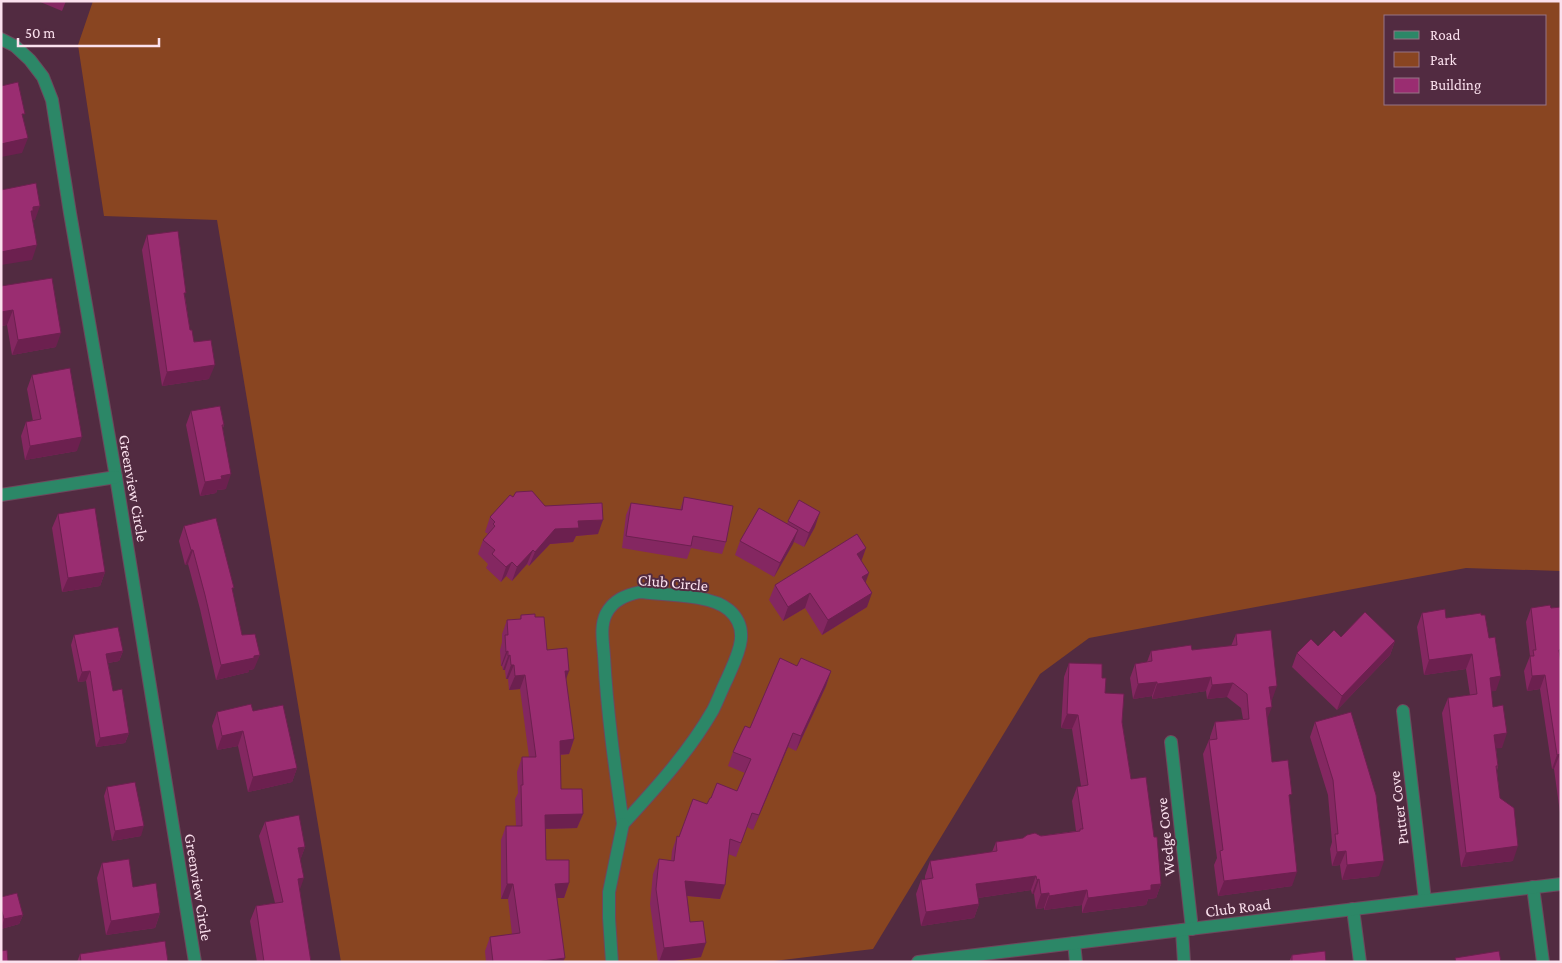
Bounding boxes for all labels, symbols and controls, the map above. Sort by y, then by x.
scale bar [18,15,159,47]
legend [1384,15,1547,105]
text: 50 m [25,25,55,41]
text: Road [1430,27,1461,43]
text: Park [1430,52,1457,68]
text: Building [1430,77,1481,94]
street label: Greenview Circle [116,433,151,543]
street label: Club Circle [637,571,709,594]
street label: Putter Cove [1386,770,1411,846]
street label: Wedge Cove [1153,797,1179,877]
street label: Greenview Circle [182,832,215,942]
street label: Club Road [1204,895,1272,920]

